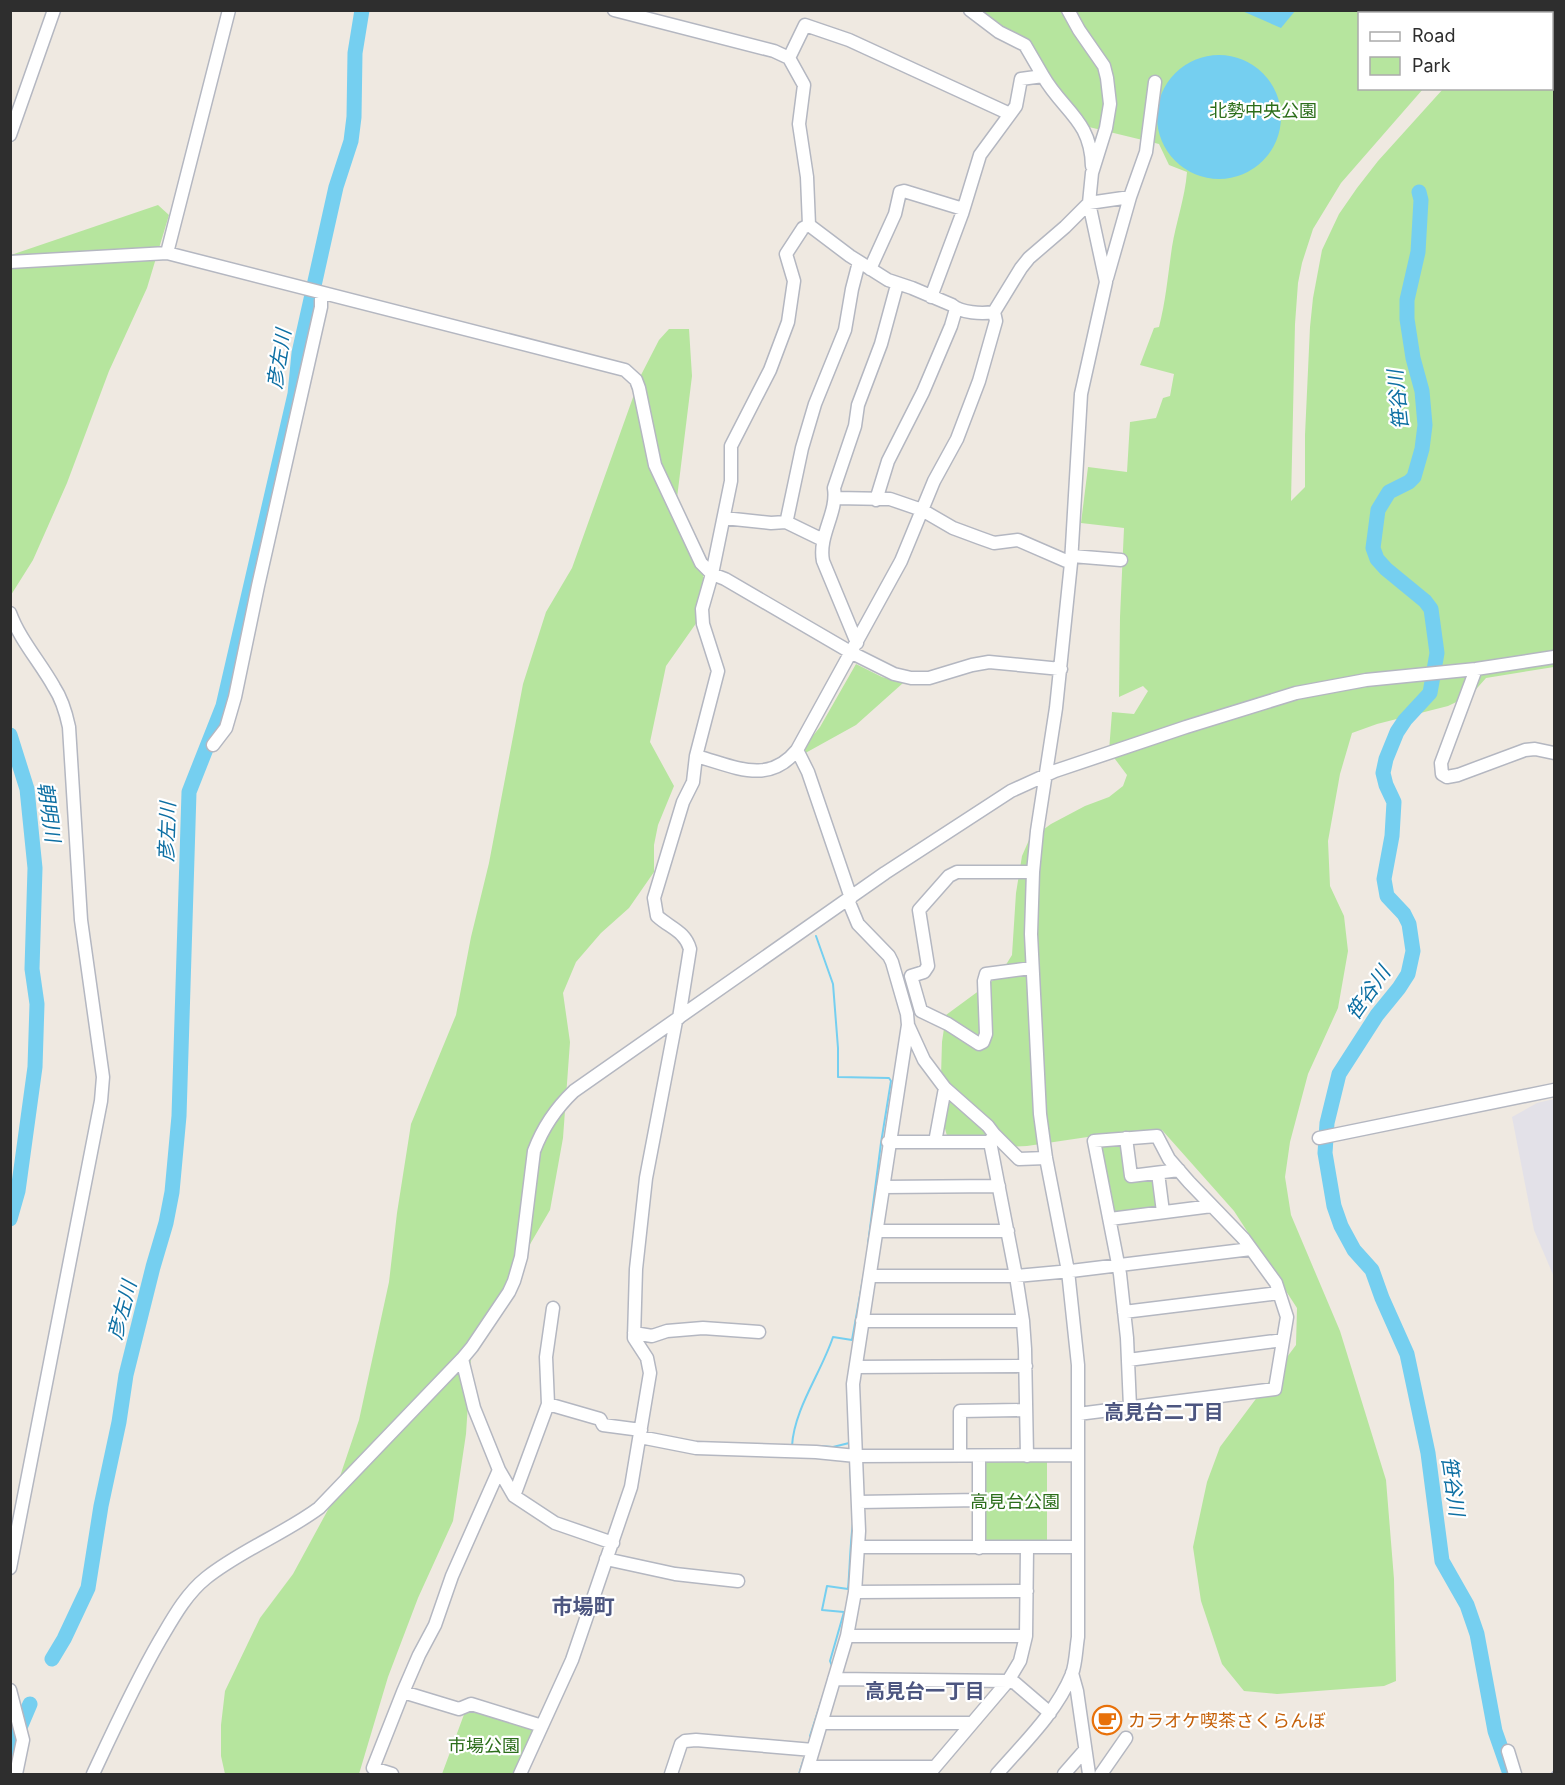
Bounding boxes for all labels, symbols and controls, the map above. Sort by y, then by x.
legend [1358,12,1553,90]
text: Road [1412,25,1455,46]
text: Park [1412,55,1451,76]
park label: 北勢中央公園 [1209,100,1317,121]
water label: 彦左川 [262,326,296,391]
water label: 笹谷川 [1383,367,1413,431]
water label: 朝明川 [33,781,65,845]
water label: 彦左川 [154,800,180,862]
water label: 笹谷川 [1341,960,1396,1024]
water label: 彦左川 [103,1276,142,1342]
district label: 高見台二丁目 [1104,1400,1224,1424]
water label: 笹谷川 [1437,1455,1469,1519]
park label: 高見台公園 [970,1491,1060,1512]
district label: 市場町 [552,1594,615,1619]
district label: 高見台一丁目 [865,1679,985,1703]
cafe icon: カラオケ喫茶さくらんぼ [1091,1704,1123,1736]
place label: カラオケ喫茶さくらんぼ [1128,1710,1326,1731]
park label: 市場公園 [448,1735,520,1756]

